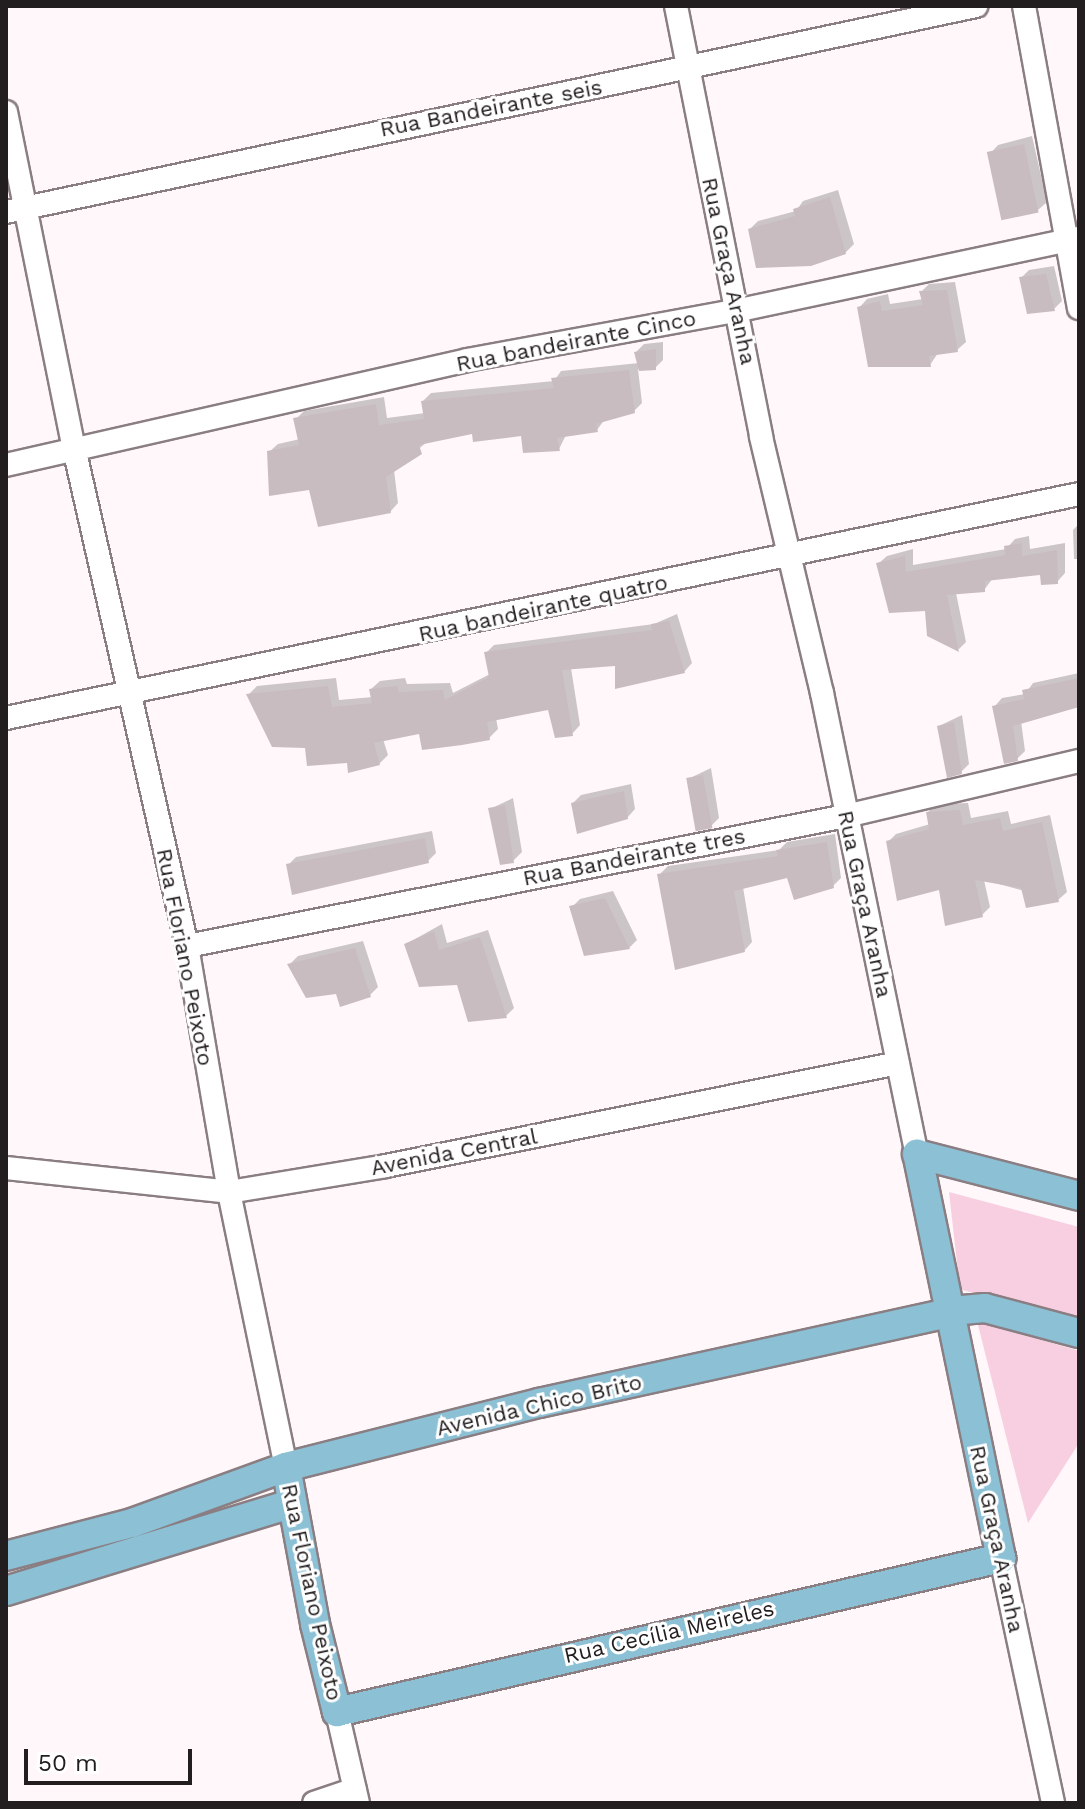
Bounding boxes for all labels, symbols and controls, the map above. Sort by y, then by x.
street label: Rua Bandeirante seis [377,73,605,143]
street label: Rua Graça Aranha [696,174,762,368]
street label: Rua bandeirante Cinco [454,305,698,377]
street label: Rua bandeirante quatro [416,569,670,647]
street label: Rua Graça Aranha [832,807,898,1001]
street label: Rua Bandeirante tres [520,822,748,892]
street label: Rua Floriano Peixoto [151,846,219,1068]
street label: Avenida Central [368,1123,540,1181]
street label: Avenida Chico Brito [434,1368,644,1442]
street label: Rua Graça Aranha [964,1442,1030,1636]
street label: Rua Floriano Peixoto [276,1481,348,1703]
street label: Rua Cecília Meireles [561,1595,777,1669]
scale bar [28,1733,196,1783]
text: 50 m [38,1749,98,1777]

